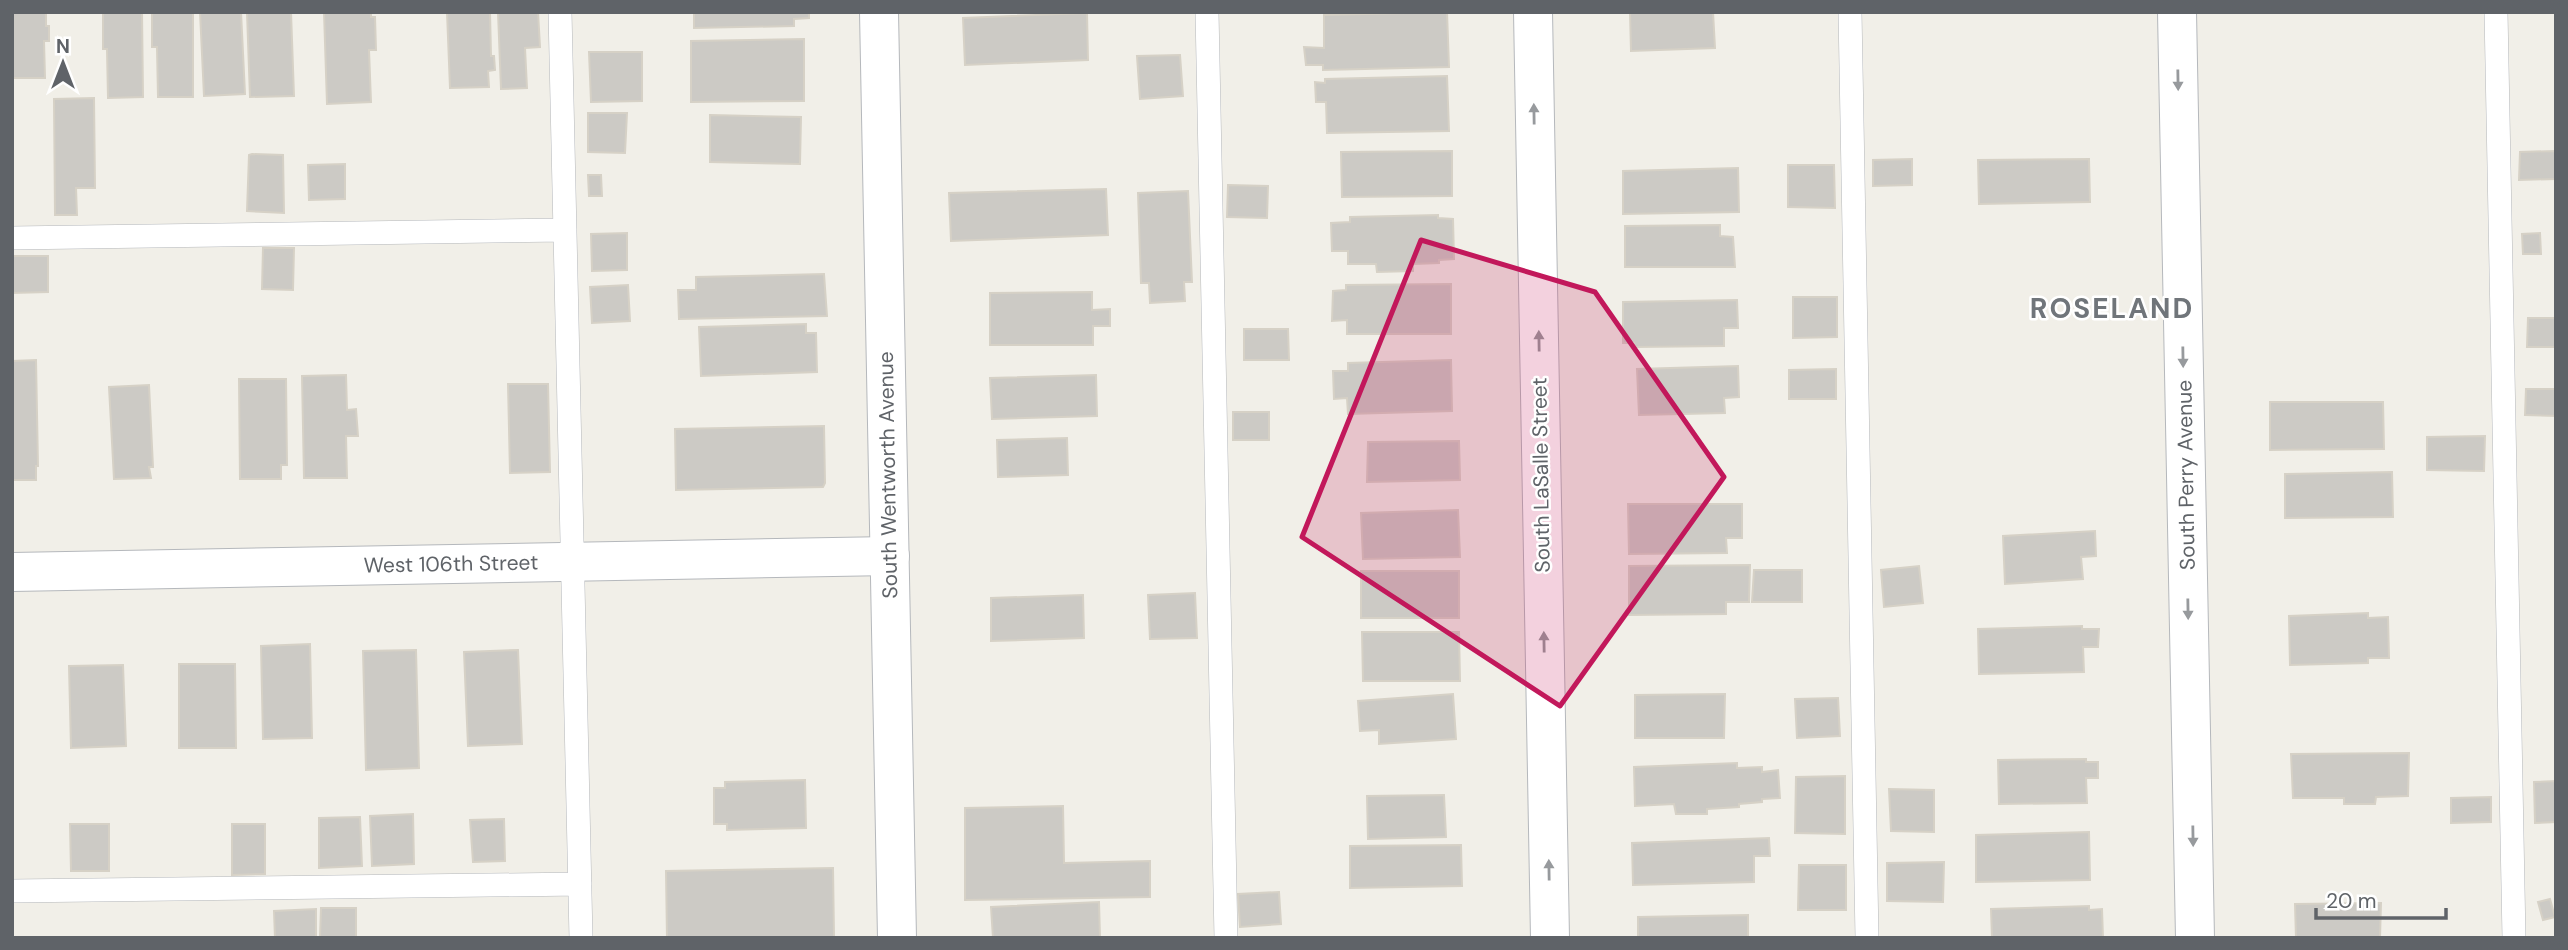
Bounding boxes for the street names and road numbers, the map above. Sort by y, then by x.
street label: South Wentworth Avenue [872,351,904,599]
street label: South LaSalle Street [1525,377,1557,573]
street label: South Perry Avenue [2170,380,2202,570]
street label: West 106th Street [363,548,539,580]

